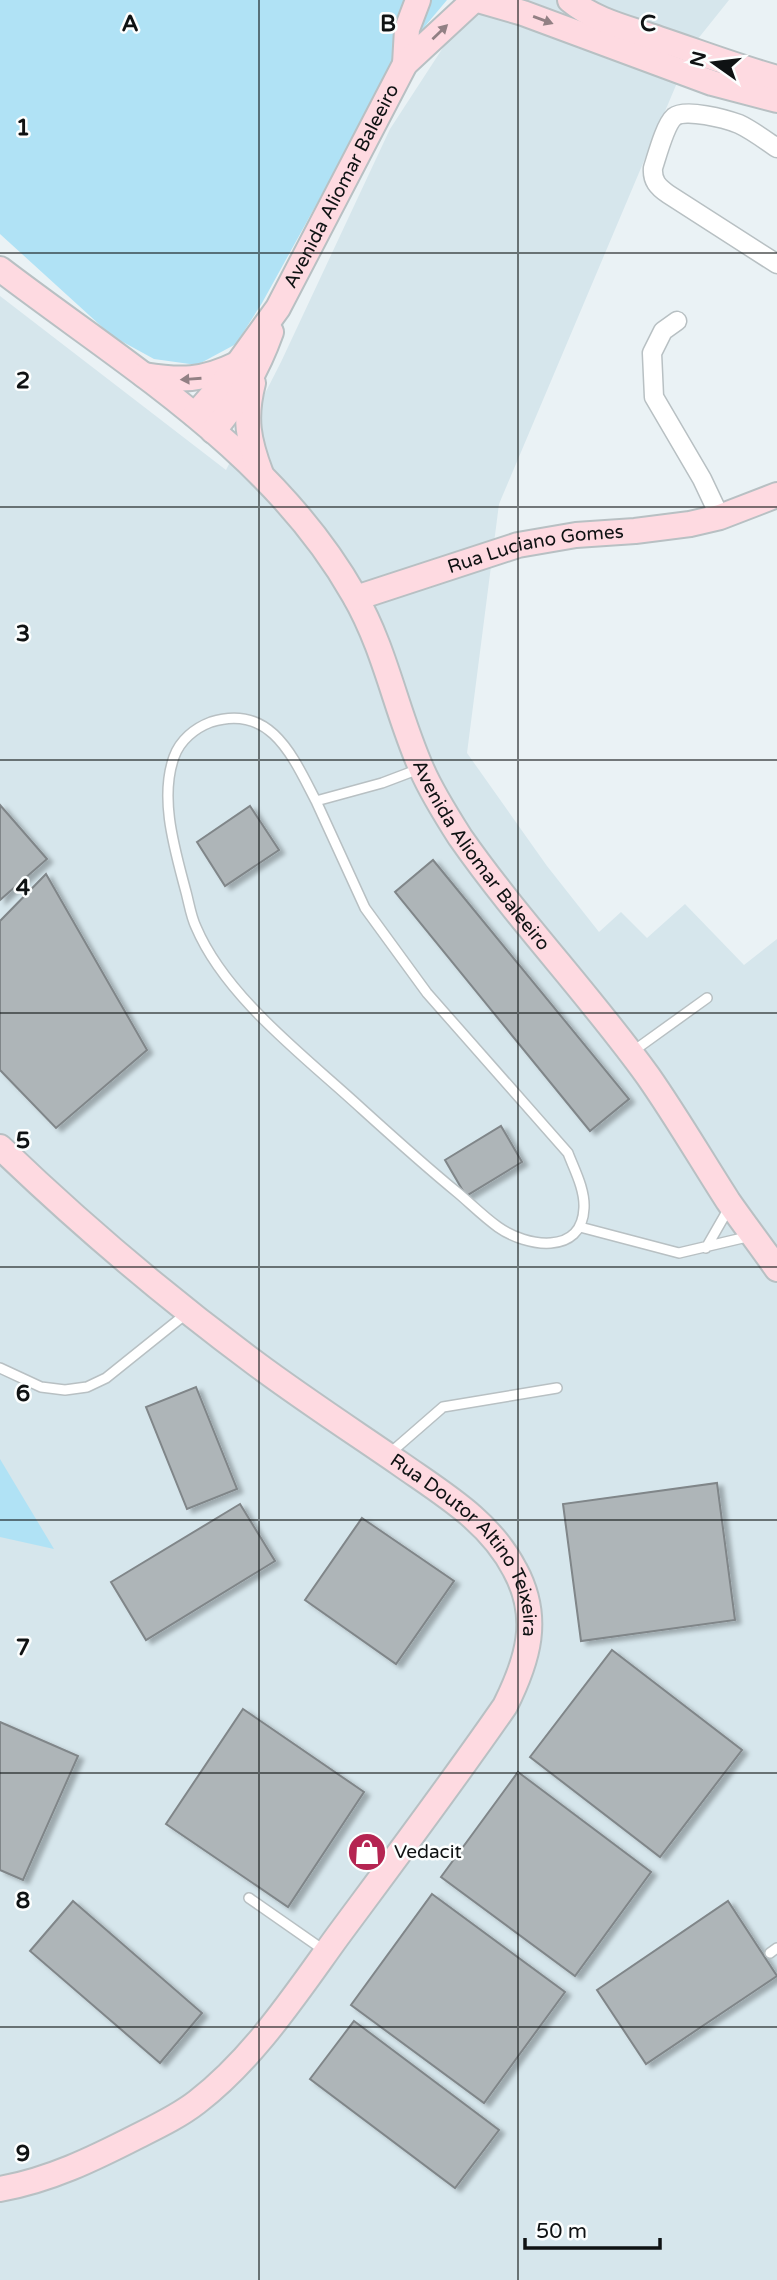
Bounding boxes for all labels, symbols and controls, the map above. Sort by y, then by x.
text: A [121,10,139,38]
text: B [380,10,396,38]
text: C [640,10,656,38]
one-way arrow [532,15,553,26]
one-way arrow [431,25,448,41]
north arrow [679,28,749,98]
text: N [686,49,711,69]
street label: Avenida Aliomar Baleeiro [279,80,404,292]
text: 1 [16,114,30,142]
text: 2 [16,367,30,395]
one-way arrow [180,373,202,384]
street label: Rua Luciano Gomes [445,521,624,578]
text: 3 [16,620,30,648]
street label: Avenida Aliomar Baleeiro [408,757,555,955]
text: 4 [16,874,31,902]
text: 5 [16,1127,30,1155]
text: 6 [16,1380,30,1408]
street label: Rua Doutor Altino Teixeira [386,1449,540,1637]
text: 7 [16,1634,30,1662]
shop icon: Vedacit [346,1831,388,1873]
place label: Vedacit [394,1841,462,1863]
text: 8 [16,1887,30,1915]
text: 9 [16,2140,30,2168]
scale bar [525,2206,660,2250]
text: 50 m [536,2219,587,2244]

